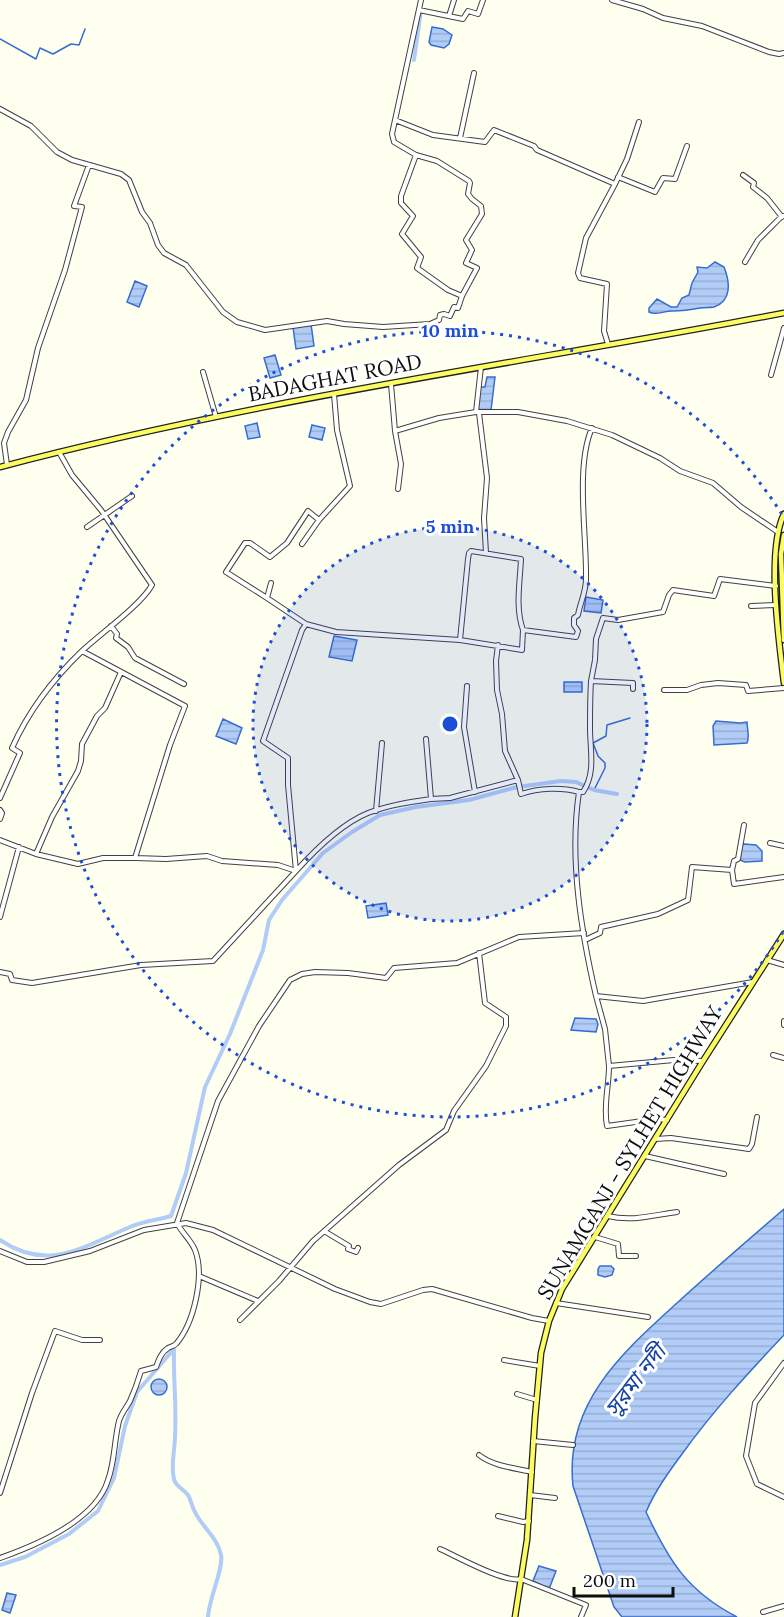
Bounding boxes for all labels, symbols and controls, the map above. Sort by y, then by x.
text: 10 min [421,319,479,342]
street label: BADAGHAT ROAD [246,347,424,408]
text: 5 min [426,515,475,538]
centre of rings [440,714,460,734]
street label: SUNAMGANJ - SYLHET HIGHWAY [531,1001,728,1304]
water label: সুরমা নদী [598,1335,674,1421]
scale bar [574,1560,673,1598]
text: 200 m [583,1569,636,1592]

